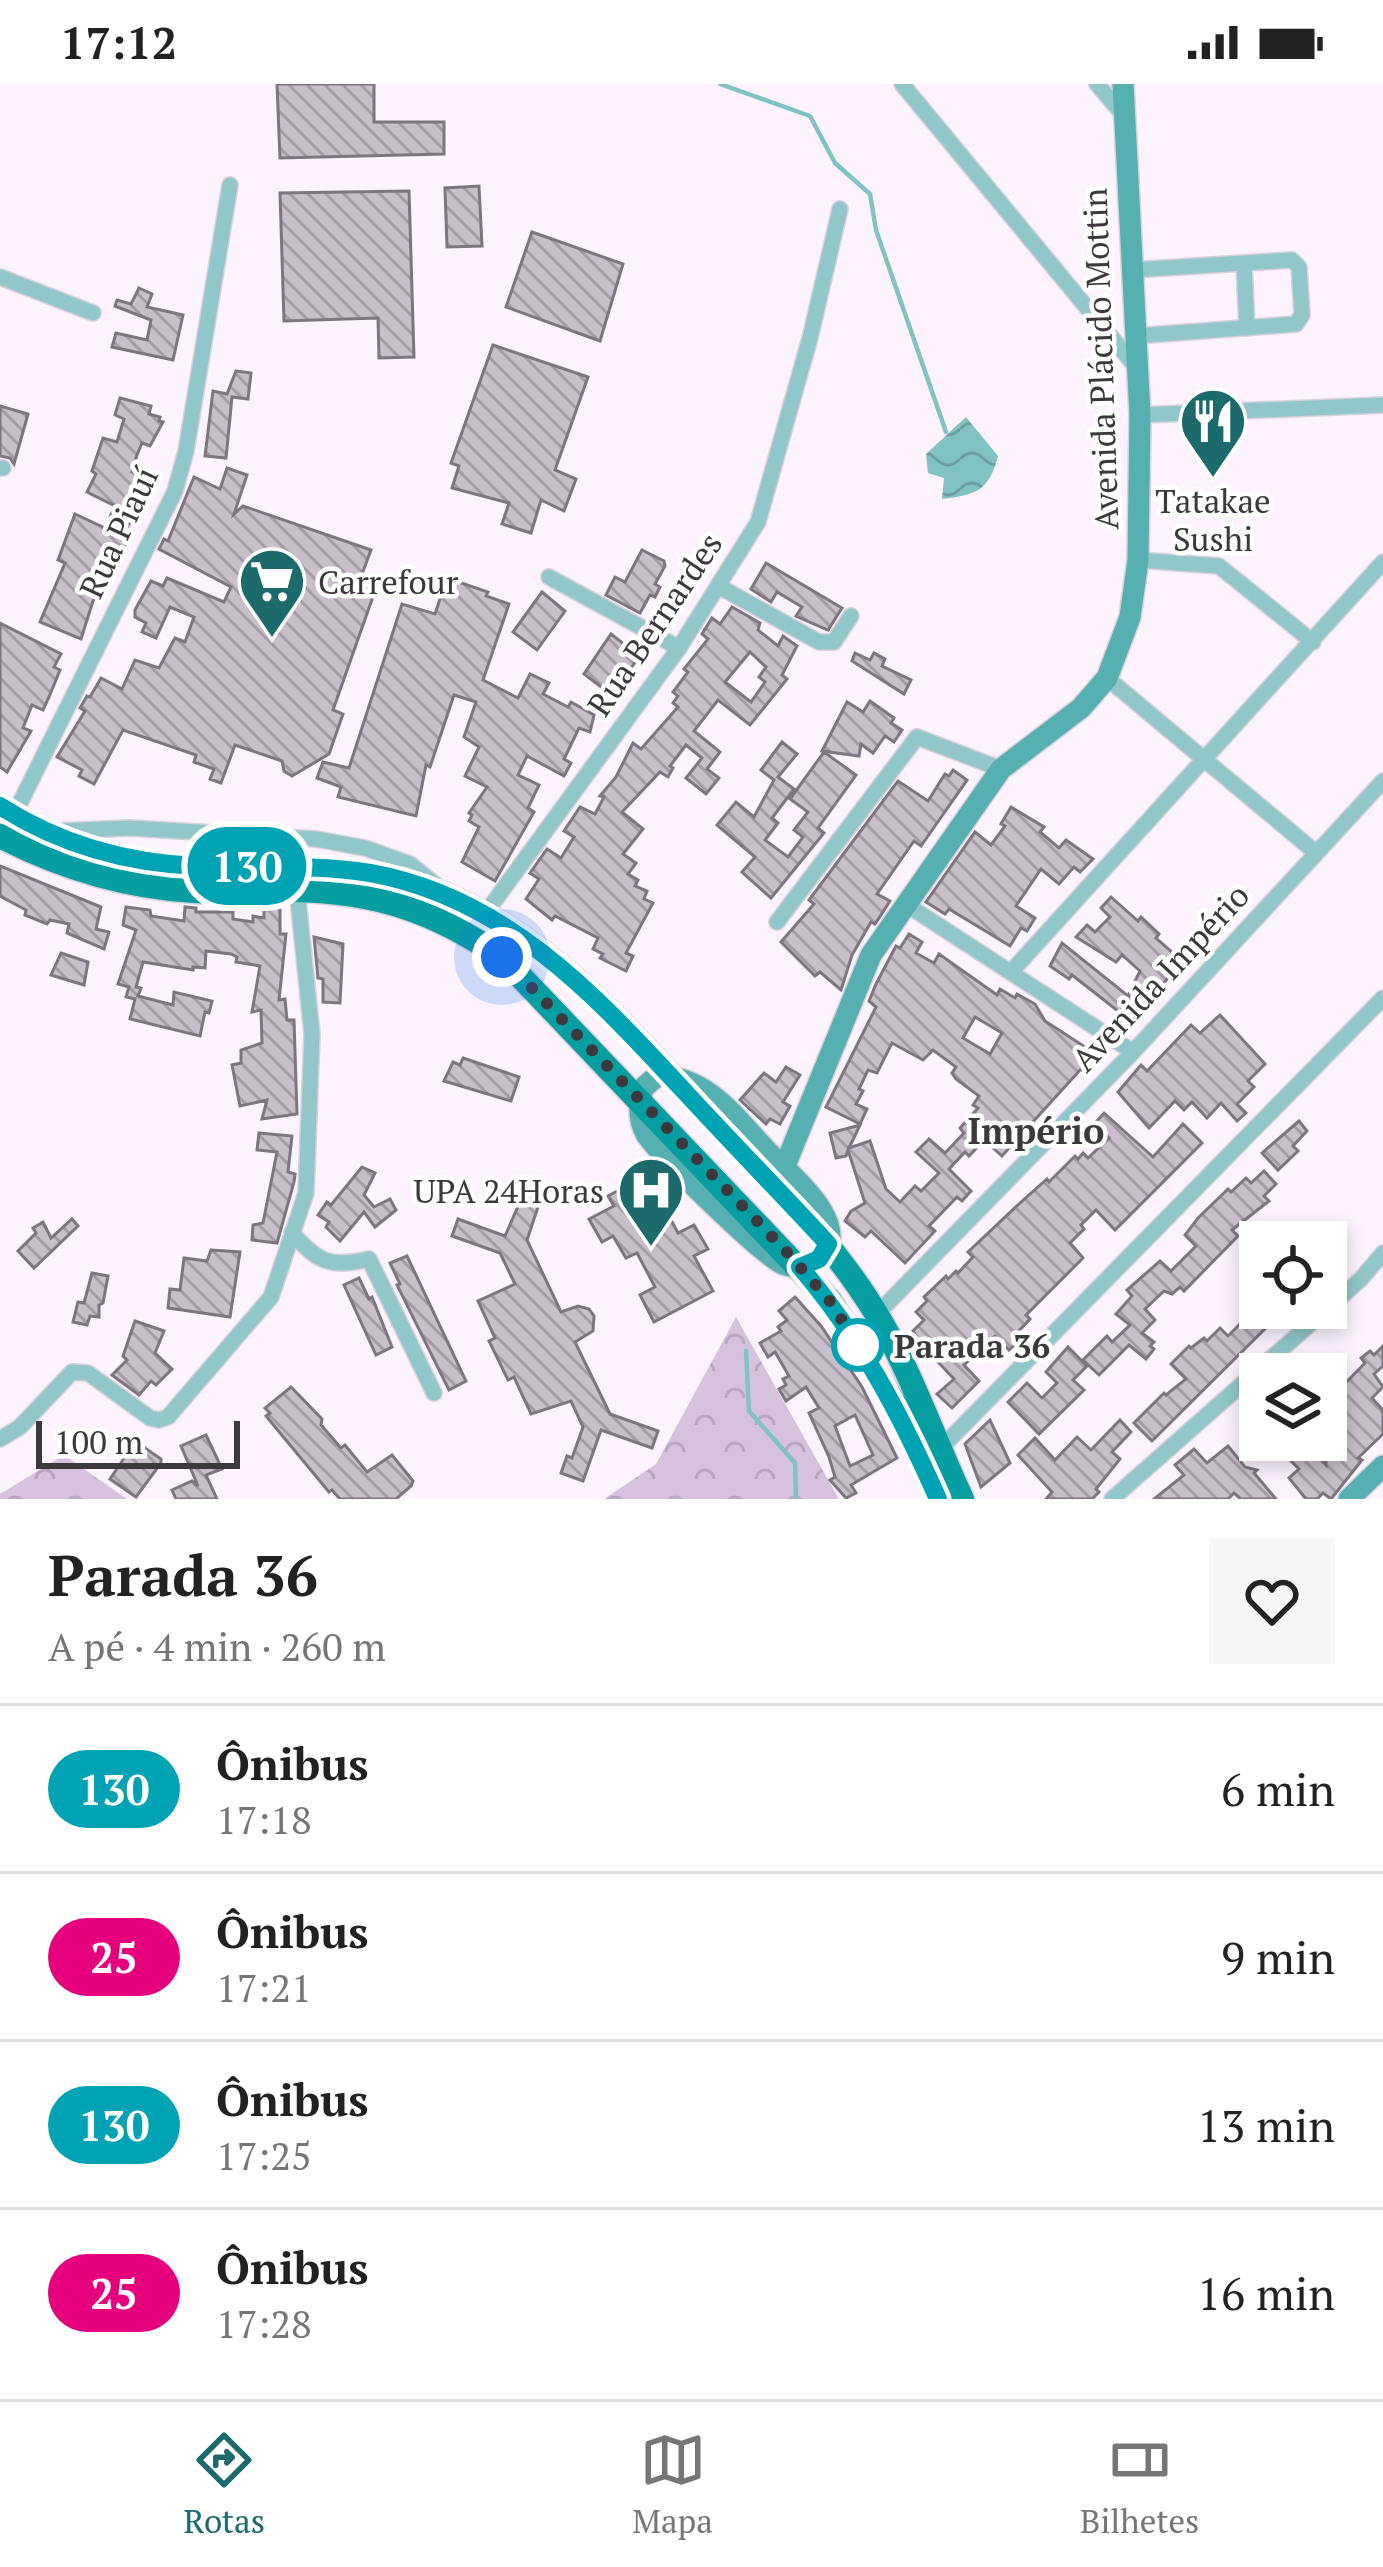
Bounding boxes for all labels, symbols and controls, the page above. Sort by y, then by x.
text: 17:12 [60,12,177,72]
street label: Avenida Plácido Mottin [1073,187,1127,531]
restaurant icon: Tatakae Sushi [1178,386,1248,480]
street label: Rua Piauí [69,460,167,604]
place label: Tatakae Sushi [1155,479,1271,560]
street label: Rua Bernardes [577,524,731,724]
supermarket icon: Carrefour [237,546,307,640]
place label: Carrefour [318,560,459,603]
line badge: 130 [178,827,316,905]
text: 130 [211,838,283,894]
street label: Avenida Império [1062,874,1258,1080]
your location [472,927,532,987]
district label: Império [968,1107,1104,1154]
hospital icon: UPA 24Horas [616,1155,686,1249]
place label: UPA 24Horas [414,1169,604,1212]
map controls [1239,1221,1347,1461]
button: locate [1239,1221,1347,1329]
marker: Parada 36 [833,1320,883,1370]
place label: Parada 36 [894,1324,1050,1367]
button: layers [1239,1353,1347,1461]
scale bar [36,1415,240,1468]
text: 100 m [54,1420,143,1463]
text: Parada 36 [48,1537,318,1612]
button: heart [1209,1538,1335,1664]
text: A pé · 4 min · 260 m [48,1620,386,1672]
text: Ônibus [216,1733,369,1793]
text: 6 min [1221,1759,1335,1819]
text: 130 [78,1761,150,1817]
text: 17:18 [216,1793,312,1845]
text: Ônibus [216,1901,369,1961]
text: 9 min [1221,1927,1335,1987]
text: 25 [90,1929,138,1985]
text: 17:21 [216,1961,312,2013]
text: Ônibus [216,2069,369,2129]
text: 13 min [1197,2095,1335,2155]
text: 130 [78,2097,150,2153]
text: 17:25 [216,2129,312,2181]
text: Ônibus [216,2237,369,2297]
text: 16 min [1197,2263,1335,2323]
text: 25 [90,2265,138,2321]
text: 17:28 [216,2297,312,2349]
tab: Rotas [184,2427,265,2542]
tab: Mapa [632,2427,713,2542]
tab: Bilhetes [1080,2427,1199,2542]

